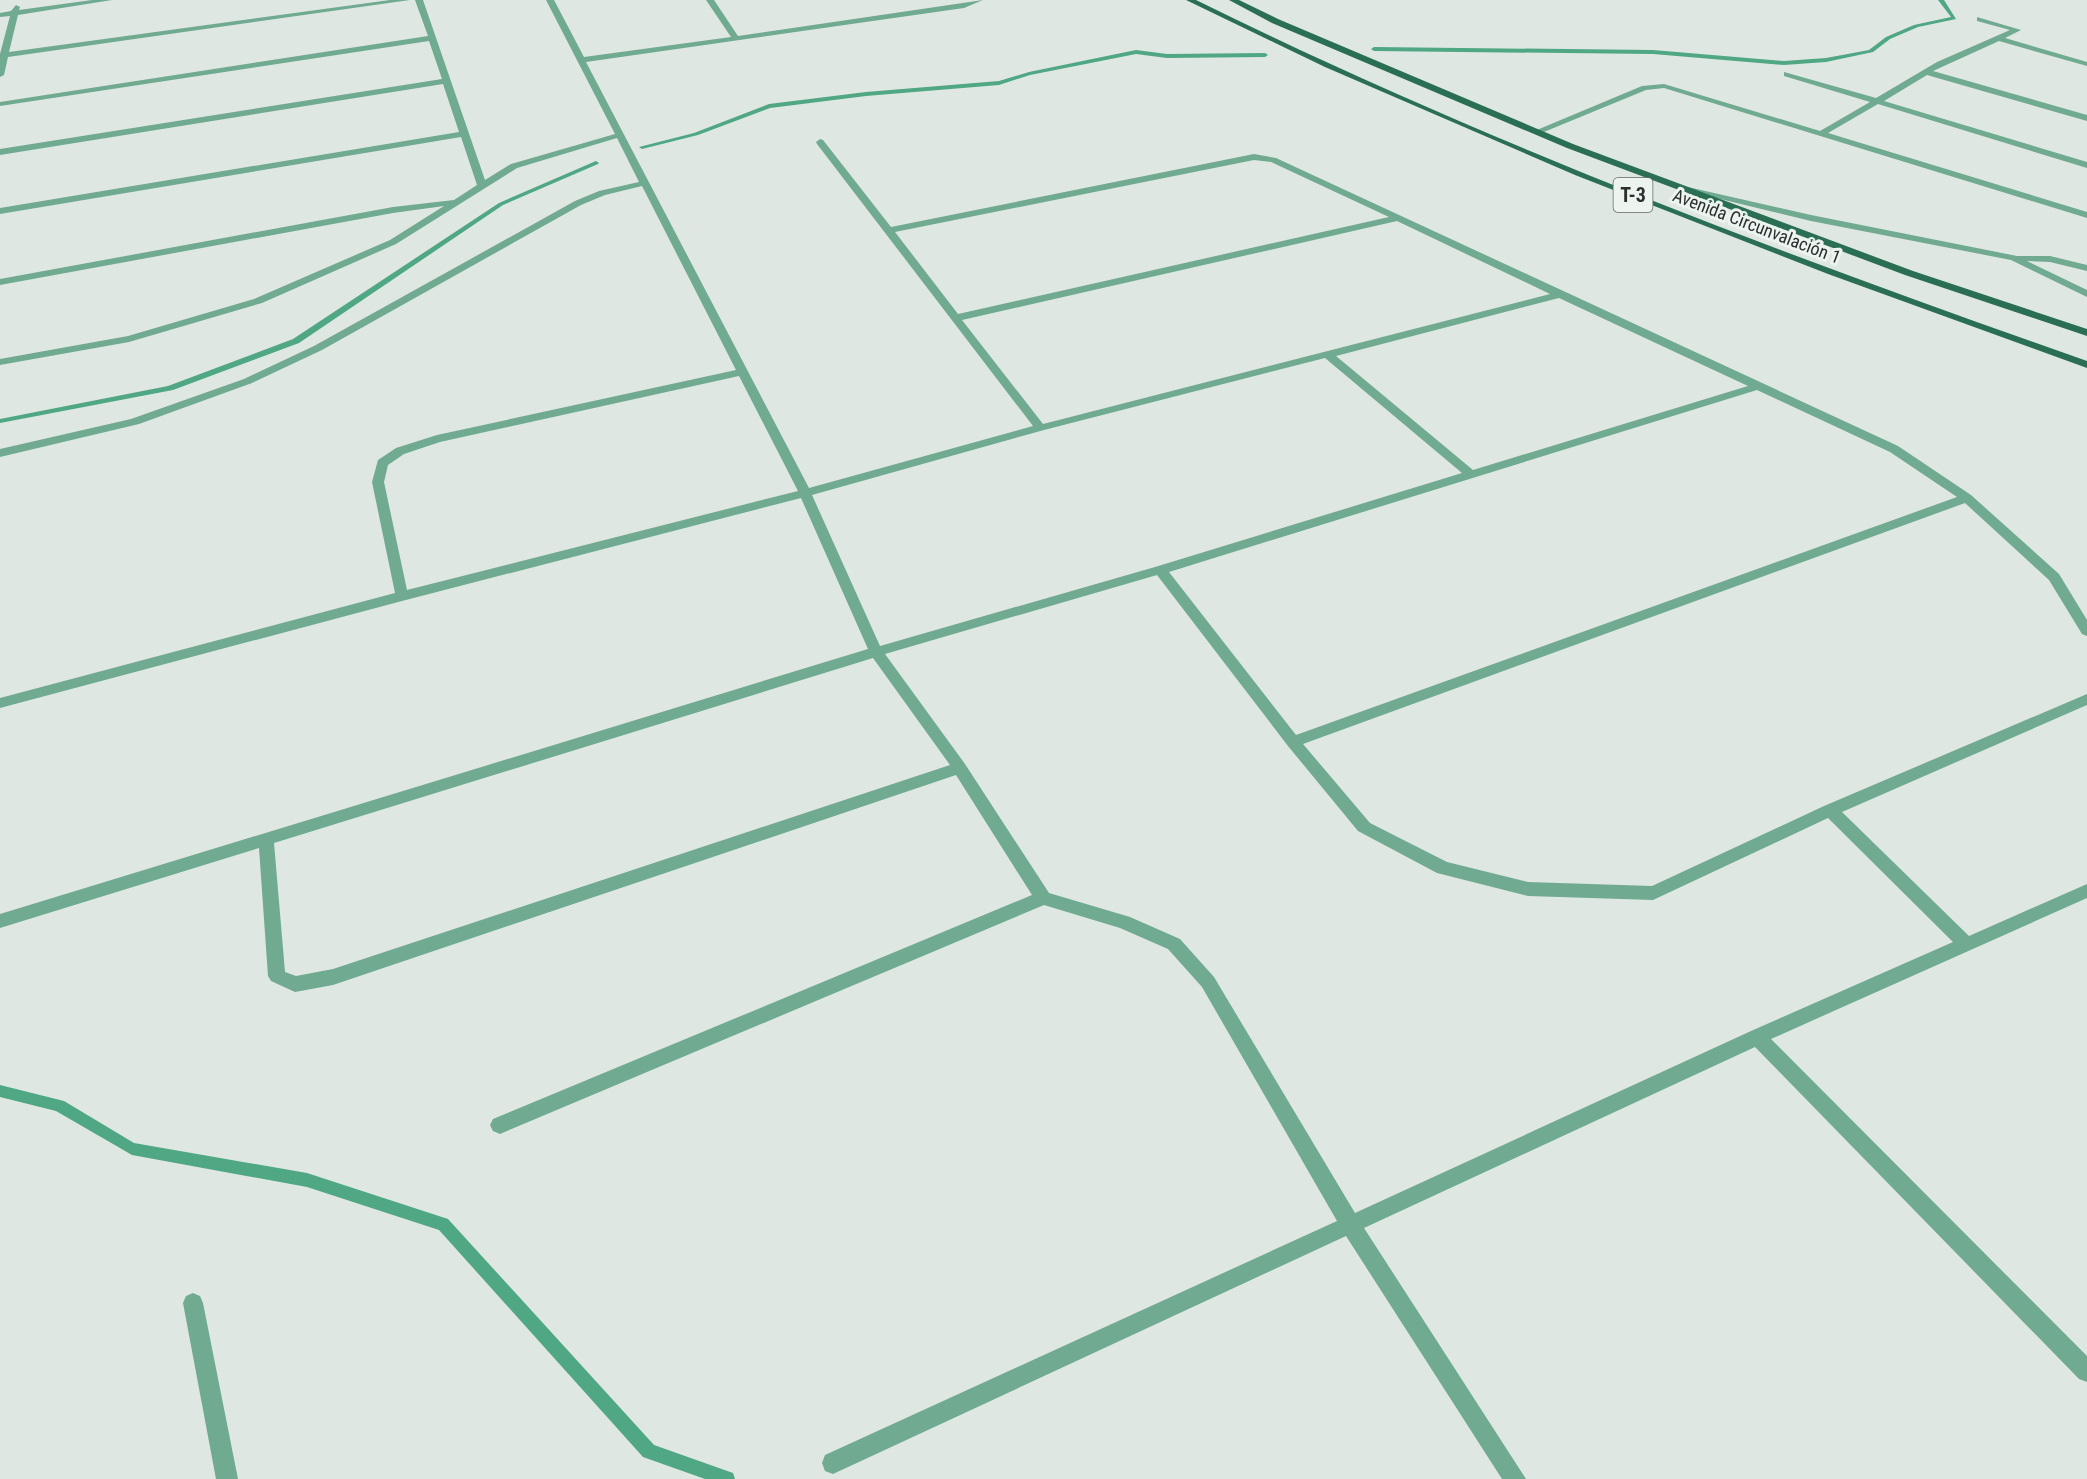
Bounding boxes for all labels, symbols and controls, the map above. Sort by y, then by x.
road number: T-3 [1614,178,1652,212]
street label: Avenida Circunvalación 1 [1670,184,1844,268]

